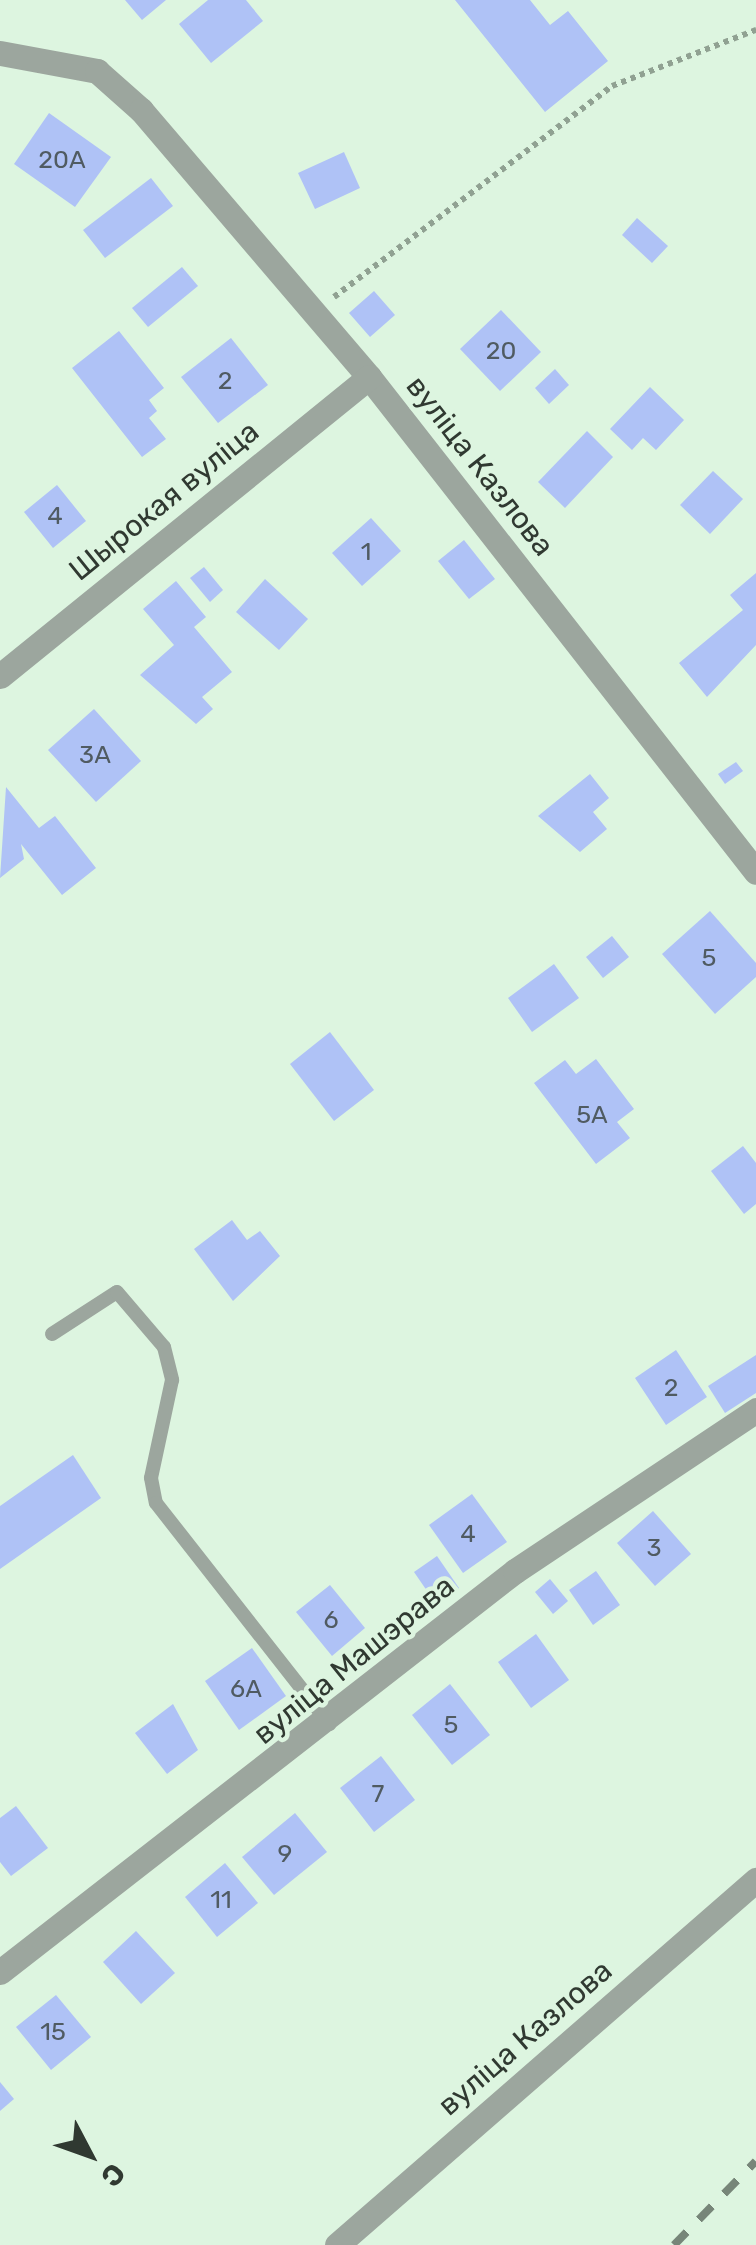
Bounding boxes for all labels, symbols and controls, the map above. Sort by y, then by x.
house number: 20А [38,145,86,175]
house number: 20 [486,336,516,366]
house number: 2 [218,366,232,396]
street label: вуліца Казлова [399,369,561,563]
street label: Шырокая вуліца [62,414,266,588]
house number: 4 [47,501,63,531]
house number: 1 [361,537,371,567]
house number: 3А [79,740,111,770]
house number: 5 [702,943,716,973]
house number: 5А [576,1100,608,1130]
house number: 2 [664,1373,678,1403]
house number: 4 [460,1519,476,1549]
house number: 3 [646,1533,662,1563]
street label: вуліца Машэрава [246,1568,462,1752]
house number: 6 [323,1605,339,1635]
house number: 6А [230,1674,262,1704]
house number: 5 [444,1710,458,1740]
house number: 7 [372,1779,384,1809]
house number: 9 [278,1839,292,1869]
house number: 11 [210,1885,232,1915]
street label: вуліца Казлова [431,1953,619,2123]
house number: 15 [40,2017,66,2047]
north arrow [40,2105,140,2205]
text: С [94,2157,132,2193]

